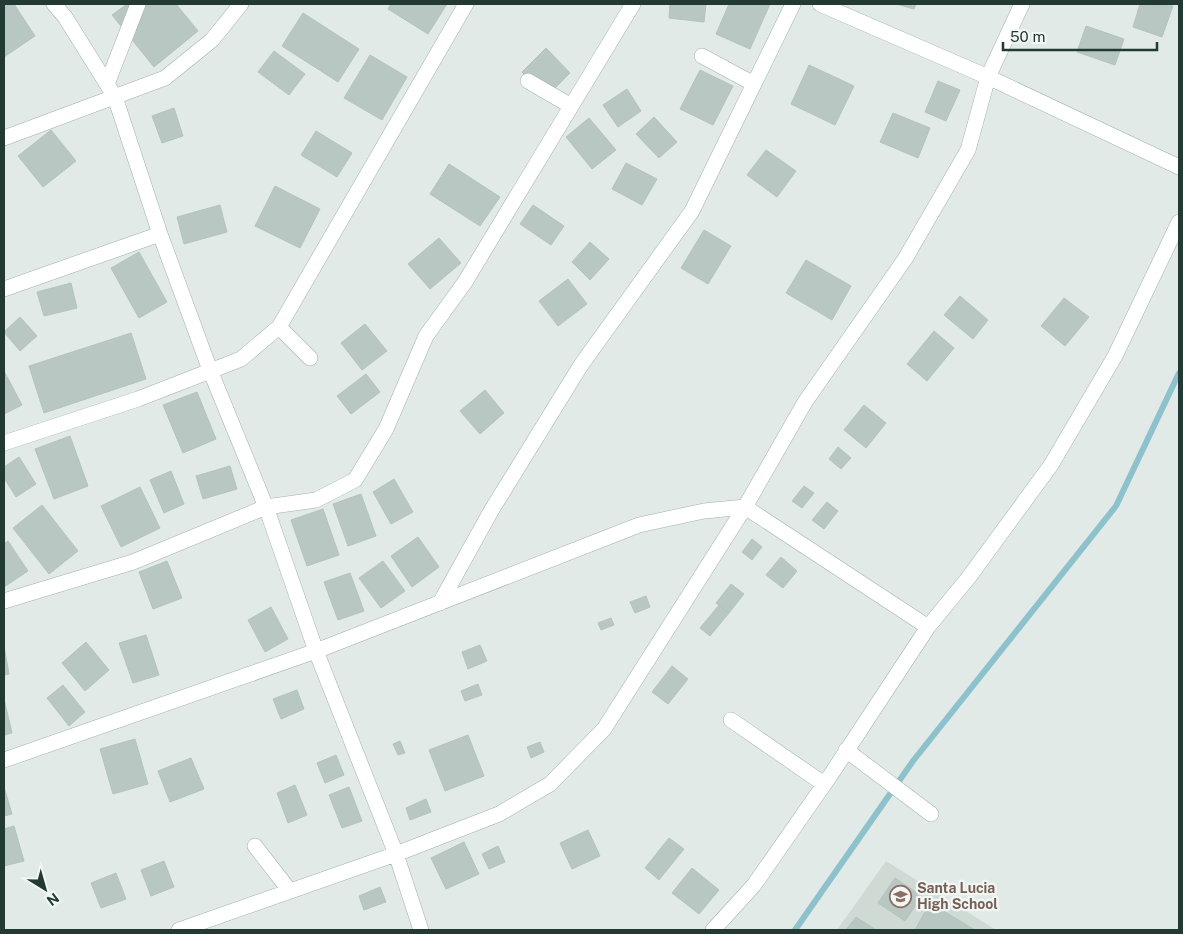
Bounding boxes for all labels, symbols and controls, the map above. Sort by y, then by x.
scale bar [1003,20,1157,52]
text: 50 m [1010,28,1045,45]
north arrow [20,864,70,914]
place label: Santa Lucia High School [917,880,998,912]
school or university icon: Santa Lucia High School [889,884,913,908]
text: N [44,890,62,909]

